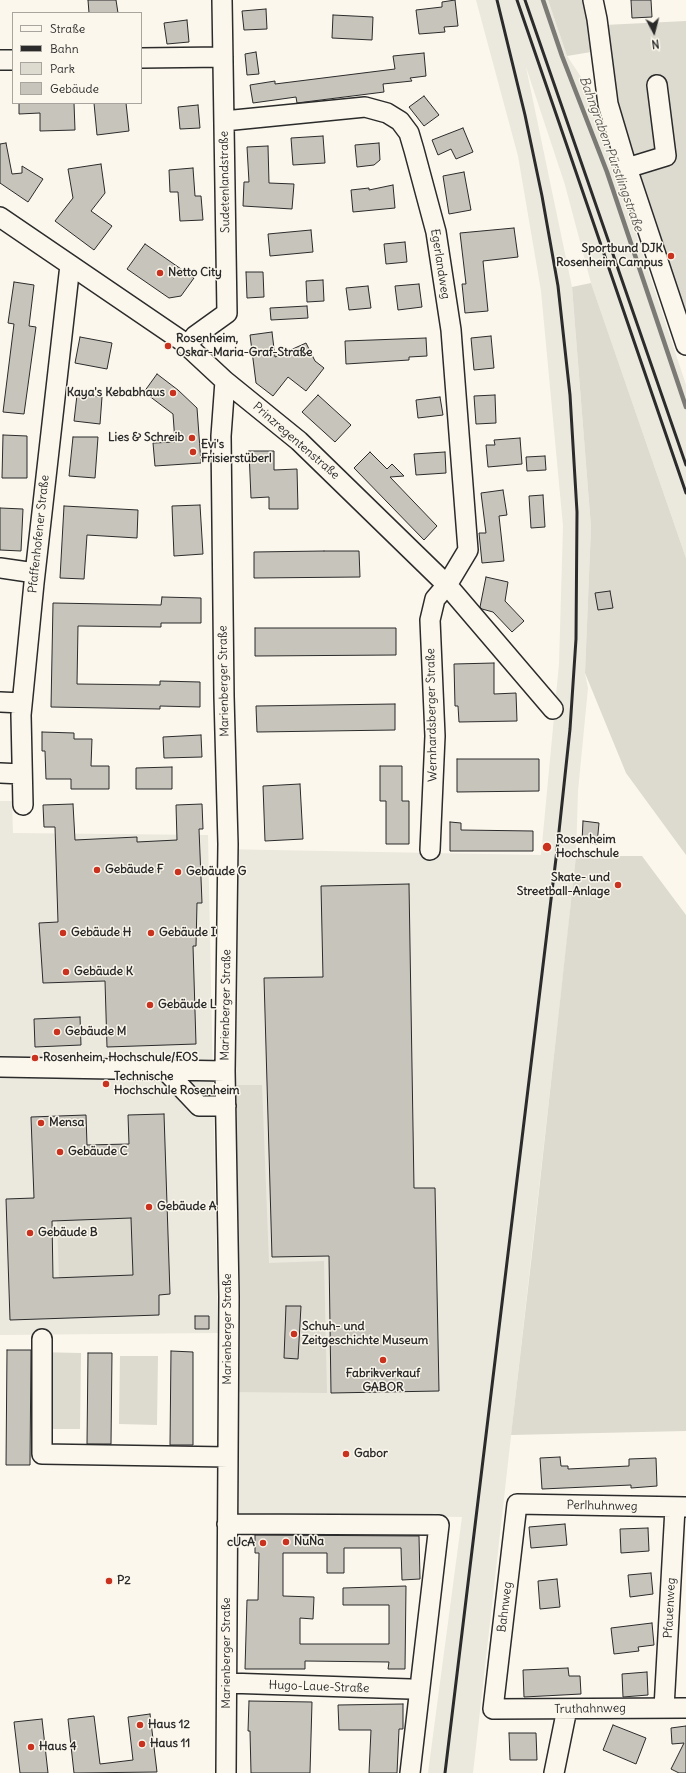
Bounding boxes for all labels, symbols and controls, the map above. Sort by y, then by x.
legend [12,12,142,104]
north arrow [634,12,674,52]
text: Straße [50,21,85,36]
text: N [651,36,660,51]
text: Bahn [50,41,79,56]
text: Park [50,61,75,76]
water label: Bahngraben Pürstlingstraße [576,74,646,234]
text: Gebäude [50,81,99,96]
street label: Sudetenlandstraße [217,131,233,233]
street label: Egerlandweg [427,228,453,300]
place label: Sportbund DJK Rosenheim Campus [556,242,663,270]
marker: Sportbund DJK Rosenheim Campus [666,251,676,261]
place label: Netto City [168,266,222,280]
marker: Netto City [155,268,165,278]
place label: Rosenheim, Oskar-Maria-Graf-Straße [176,332,313,360]
marker: Rosenheim, Oskar-Maria-Graf-Straße [163,341,173,351]
place label: Kaya's Kebabhaus [67,386,165,400]
marker: Kaya's Kebabhaus [168,388,178,398]
street label: Prinzregentenstraße [250,400,342,482]
place label: Lies & Schreib [108,431,184,445]
marker: Lies & Schreib [187,433,197,443]
place label: Evi's Frisierstüberl [201,438,272,466]
marker: Evi's Frisierstüberl [188,447,198,457]
street label: Pfaffenhofener Straße [26,474,52,594]
street label: Marienberger Straße [216,625,232,737]
street label: Wernhardsberger Straße [424,648,440,782]
place label: Rosenheim Hochschule [556,833,619,861]
marker: Rosenheim Hochschule [541,841,553,853]
place label: Gebäude F [105,863,164,877]
marker: Gebäude F [92,865,102,875]
place label: Gebäude G [186,865,246,879]
marker: Gebäude G [173,867,183,877]
place label: Skate- und Streetball-Anlage [517,871,610,899]
marker: Skate- und Streetball-Anlage [613,880,623,890]
place label: Gebäude H [71,926,131,940]
place label: Gebäude I [159,926,216,940]
marker: Gebäude H [58,928,68,938]
marker: Gebäude I [146,928,156,938]
street label: Marienberger Straße [218,949,234,1061]
place label: Gebäude K [74,965,133,979]
marker: Gebäude K [61,967,71,977]
place label: Gebäude L [158,998,216,1012]
marker: Gebäude L [145,1000,155,1010]
place label: Gebäude M [65,1025,127,1039]
marker: Gebäude M [52,1027,62,1037]
place label: Rosenheim, Hochschule/FOS [43,1051,198,1065]
marker: Rosenheim, Hochschule/FOS [30,1053,40,1063]
place label: Technische Hochschule Rosenheim [114,1070,240,1098]
marker: Technische Hochschule Rosenheim [101,1079,111,1089]
place label: Mensa [49,1116,84,1130]
marker: Mensa [36,1118,46,1128]
place label: Gebäude C [68,1145,128,1159]
marker: Gebäude C [55,1147,65,1157]
place label: Gebäude A [157,1200,217,1214]
marker: Gebäude A [144,1202,154,1212]
place label: Gebäude B [38,1226,98,1240]
marker: Gebäude B [25,1228,35,1238]
street label: Marienberger Straße [221,1273,235,1385]
place label: Schuh- und Zeitgeschichte Museum [302,1320,428,1348]
marker: Schuh- und Zeitgeschichte Museum [289,1329,299,1339]
marker: Fabrikverkauf GABOR [378,1355,388,1365]
place label: Fabrikverkauf GABOR [346,1367,420,1395]
place label: Gabor [354,1447,388,1461]
marker: Gabor [341,1449,351,1459]
street label: Perlhuhnweg [566,1498,638,1514]
place label: NuNa [294,1535,324,1549]
place label: cUcA [227,1536,255,1550]
marker: NuNa [281,1537,291,1547]
marker: cUcA [258,1538,268,1548]
place label: P2 [117,1574,131,1588]
marker: P2 [104,1576,114,1586]
street label: Pfauenweg [661,1577,679,1639]
street label: Bahnweg [495,1581,515,1633]
street label: Marienberger Straße [220,1597,234,1709]
street label: Hugo-Laue-Straße [268,1678,370,1696]
street label: Truthahnweg [554,1701,626,1717]
place label: Haus 12 [148,1718,190,1732]
marker: Haus 12 [135,1720,145,1730]
place label: Haus 11 [150,1737,190,1751]
marker: Haus 11 [137,1739,147,1749]
place label: Haus 4 [39,1740,77,1754]
marker: Haus 4 [26,1742,36,1752]

